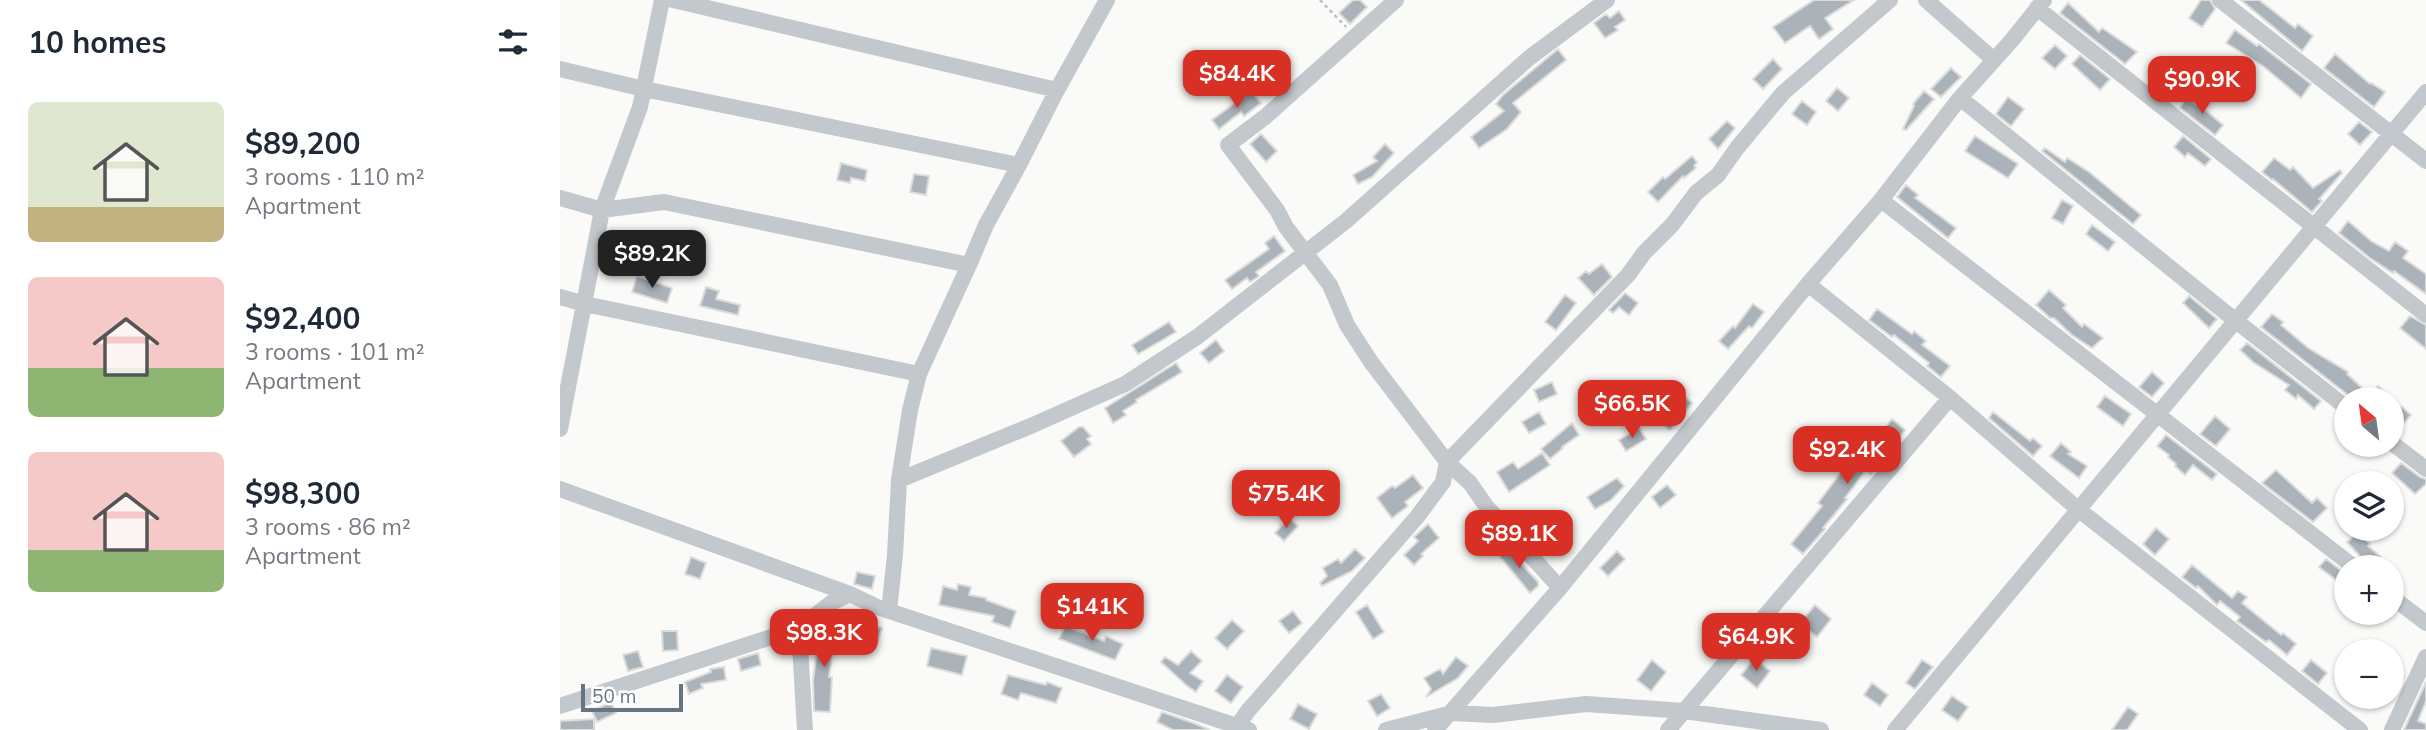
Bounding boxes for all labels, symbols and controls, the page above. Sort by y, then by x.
text: 10 homes [28,23,167,61]
icon: filters [494,23,532,61]
pin: $84.4K [1180,50,1294,110]
pin: $90.9K [2145,57,2259,116]
text: $84.4K [1199,58,1275,87]
text: $90.9K [2164,64,2240,93]
text: $89,200 [245,124,360,162]
icon: home [84,130,168,214]
text: 3 rooms · 110 m² [245,162,425,191]
text: Apartment [245,191,361,220]
pin: $89.2K [595,230,709,290]
text: $89.2K [614,238,690,267]
text: $92,400 [245,299,360,337]
icon: home [84,305,168,389]
text: 3 rooms · 101 m² [245,337,425,366]
text: Apartment [245,366,361,395]
pin: $66.5K [1575,380,1689,440]
north arrow [2334,387,2404,457]
map controls [2334,387,2404,709]
text: $66.5K [1594,388,1670,417]
pin: $92.4K [1790,426,1904,486]
text: $92.4K [1809,434,1885,463]
pin: $75.4K [1229,470,1343,530]
button: layers [2334,471,2404,541]
text: $98,300 [245,474,360,512]
text: $75.4K [1248,478,1324,507]
icon: home [84,480,168,564]
pin: $89.1K [1462,510,1576,570]
text: 3 rooms · 86 m² [245,512,411,541]
text: $89.1K [1481,518,1557,547]
text: Apartment [245,541,361,570]
button: + [2334,555,2404,625]
pin: $141K [1043,584,1141,643]
text: $141K [1057,591,1127,620]
pin: $98.3K [767,610,881,669]
pin: $64.9K [1699,614,1813,673]
text: $98.3K [786,617,862,646]
text: $64.9K [1718,621,1794,650]
button: − [2334,639,2404,709]
scale bar [581,681,682,713]
text: 50 m [592,684,636,708]

